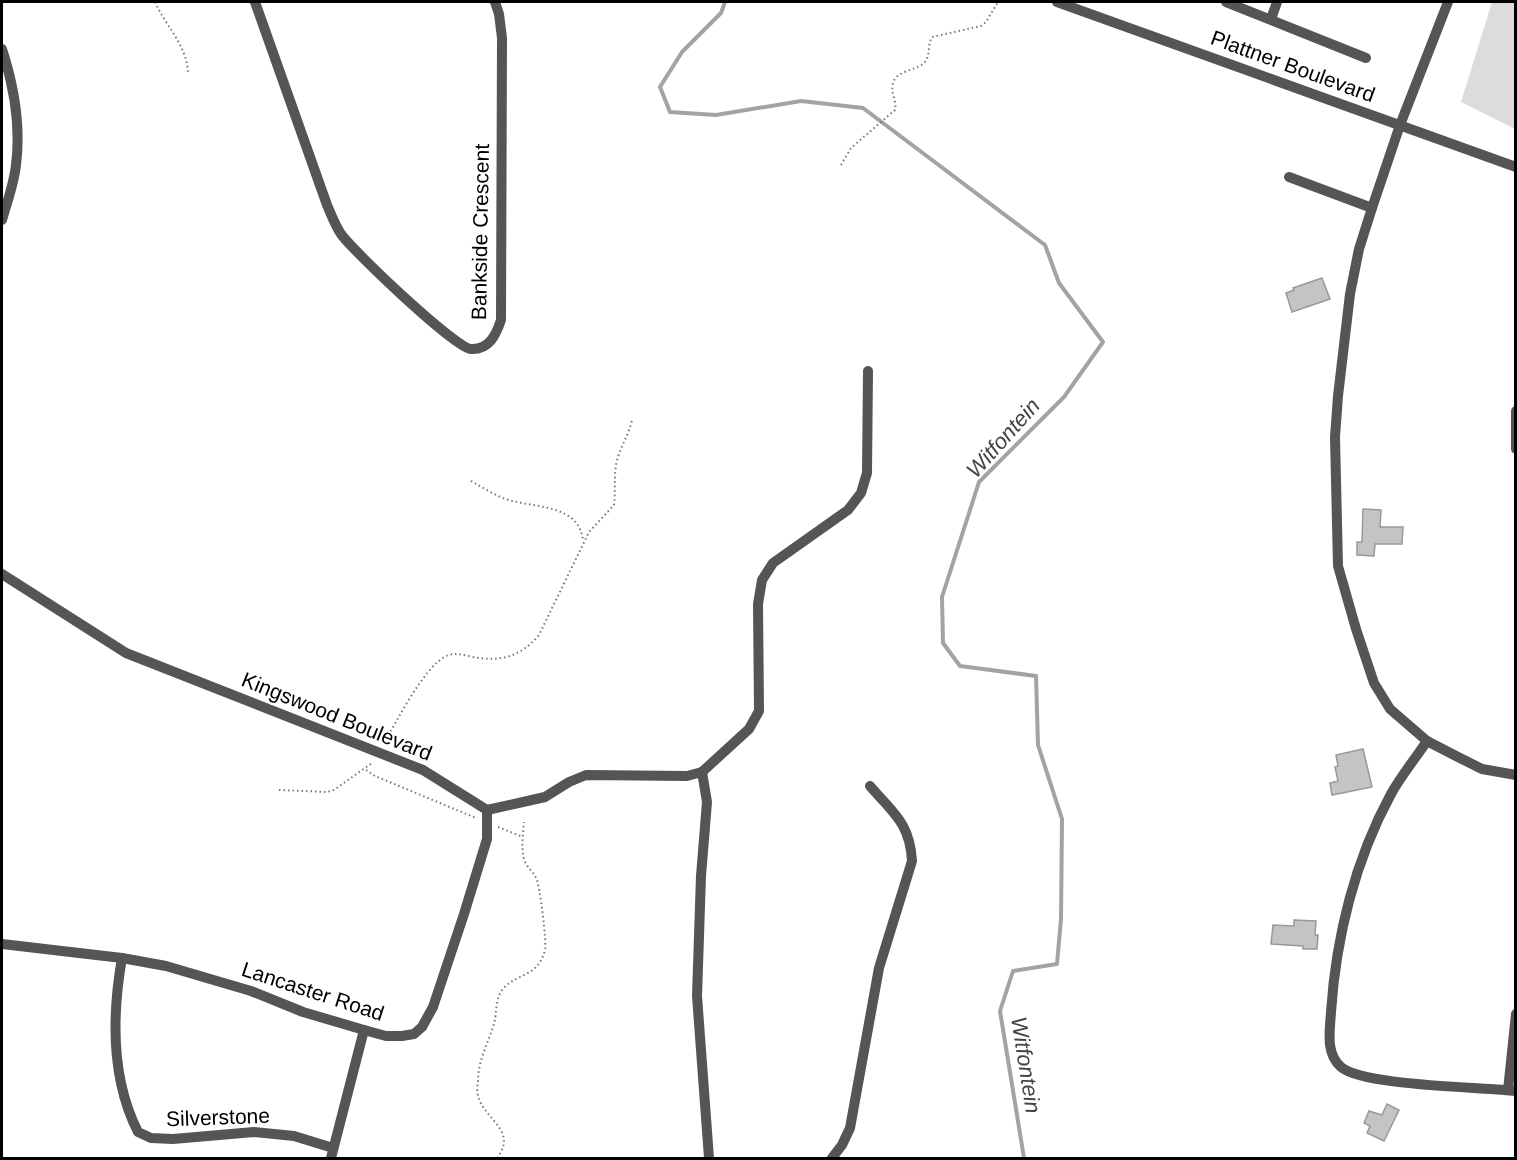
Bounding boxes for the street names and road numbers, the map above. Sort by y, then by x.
street label: Plattner Boulevard [1208,26,1378,106]
street label: Bankside Crescent [467,144,493,320]
street label: Kingswood Boulevard [239,667,435,765]
street label: Lancaster Road [239,957,387,1025]
street label: Silverstone [166,1104,270,1130]

